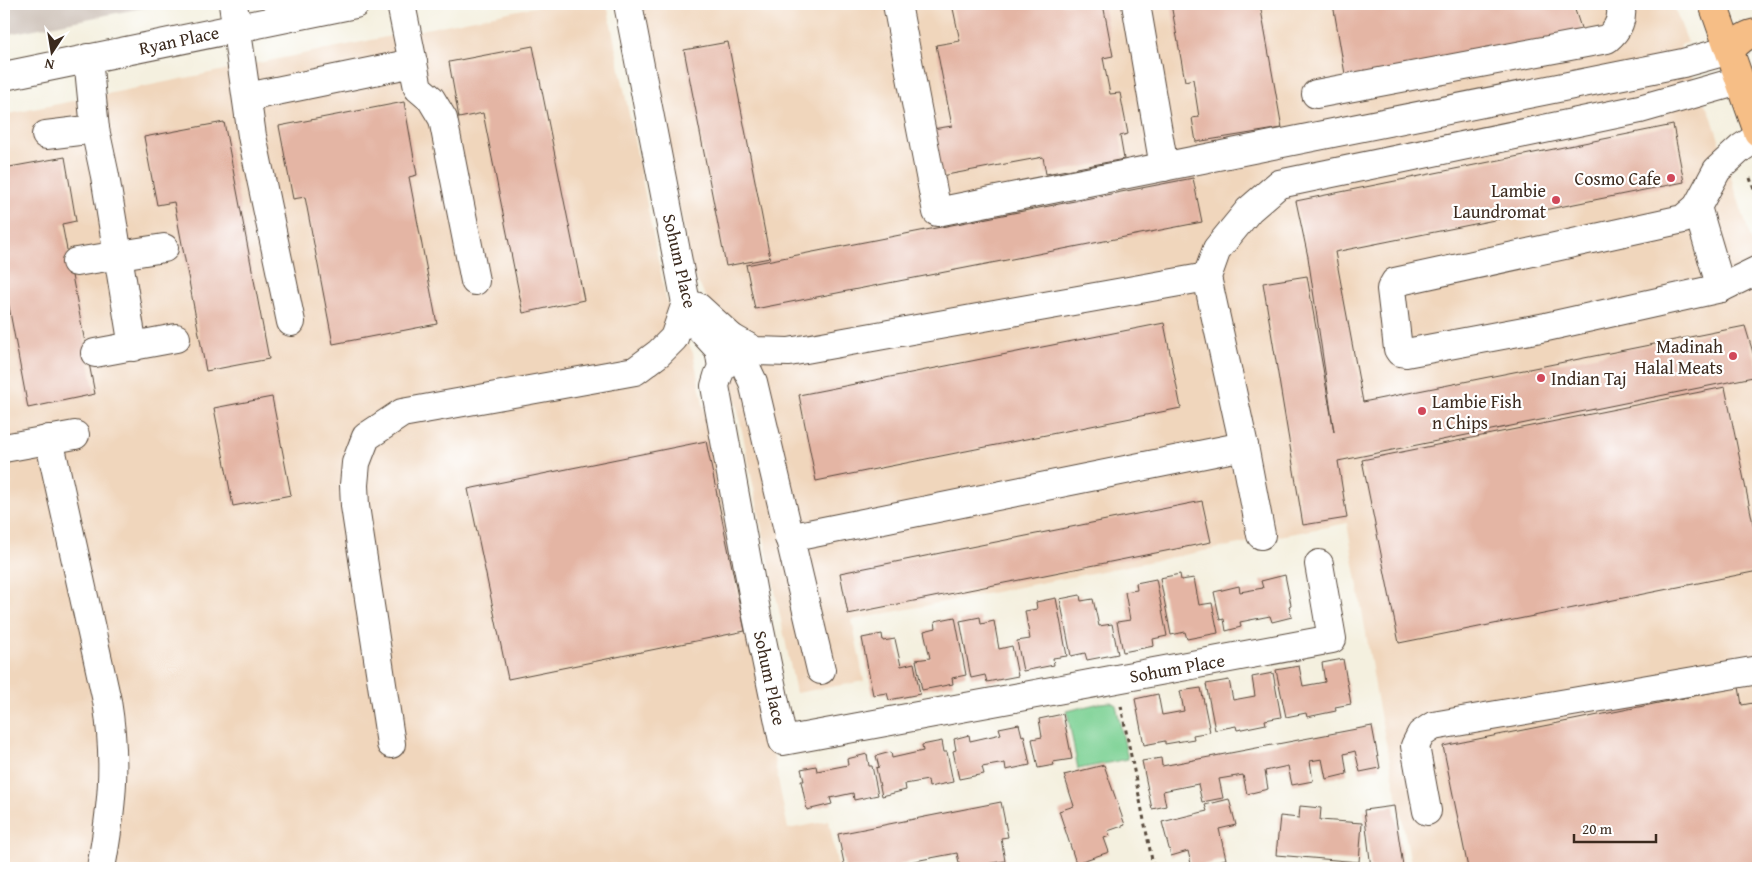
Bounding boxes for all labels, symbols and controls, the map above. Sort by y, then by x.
street label: Ryan Place [136,18,222,62]
north arrow [28,28,78,78]
text: N [42,54,56,75]
place label: Cosmo Cafe [1575,165,1661,192]
marker: Cosmo Cafe [1665,172,1677,184]
place label: Lambie Laundromat [1453,177,1547,225]
marker: Lambie Laundromat [1550,194,1562,206]
street label: Sohum Place [656,211,704,311]
place label: Madinah Halal Meats [1635,333,1723,381]
marker: Madinah Halal Meats [1727,350,1739,362]
place label: Indian Taj [1551,365,1627,392]
marker: Indian Taj [1535,372,1547,384]
place label: Lambie Fish n Chips [1432,388,1522,436]
marker: Lambie Fish n Chips [1416,405,1428,417]
street label: Sohum Place [747,628,793,728]
street label: Sohum Place [1127,646,1227,690]
scale bar [1574,812,1657,844]
text: 20 m [1582,818,1613,839]

